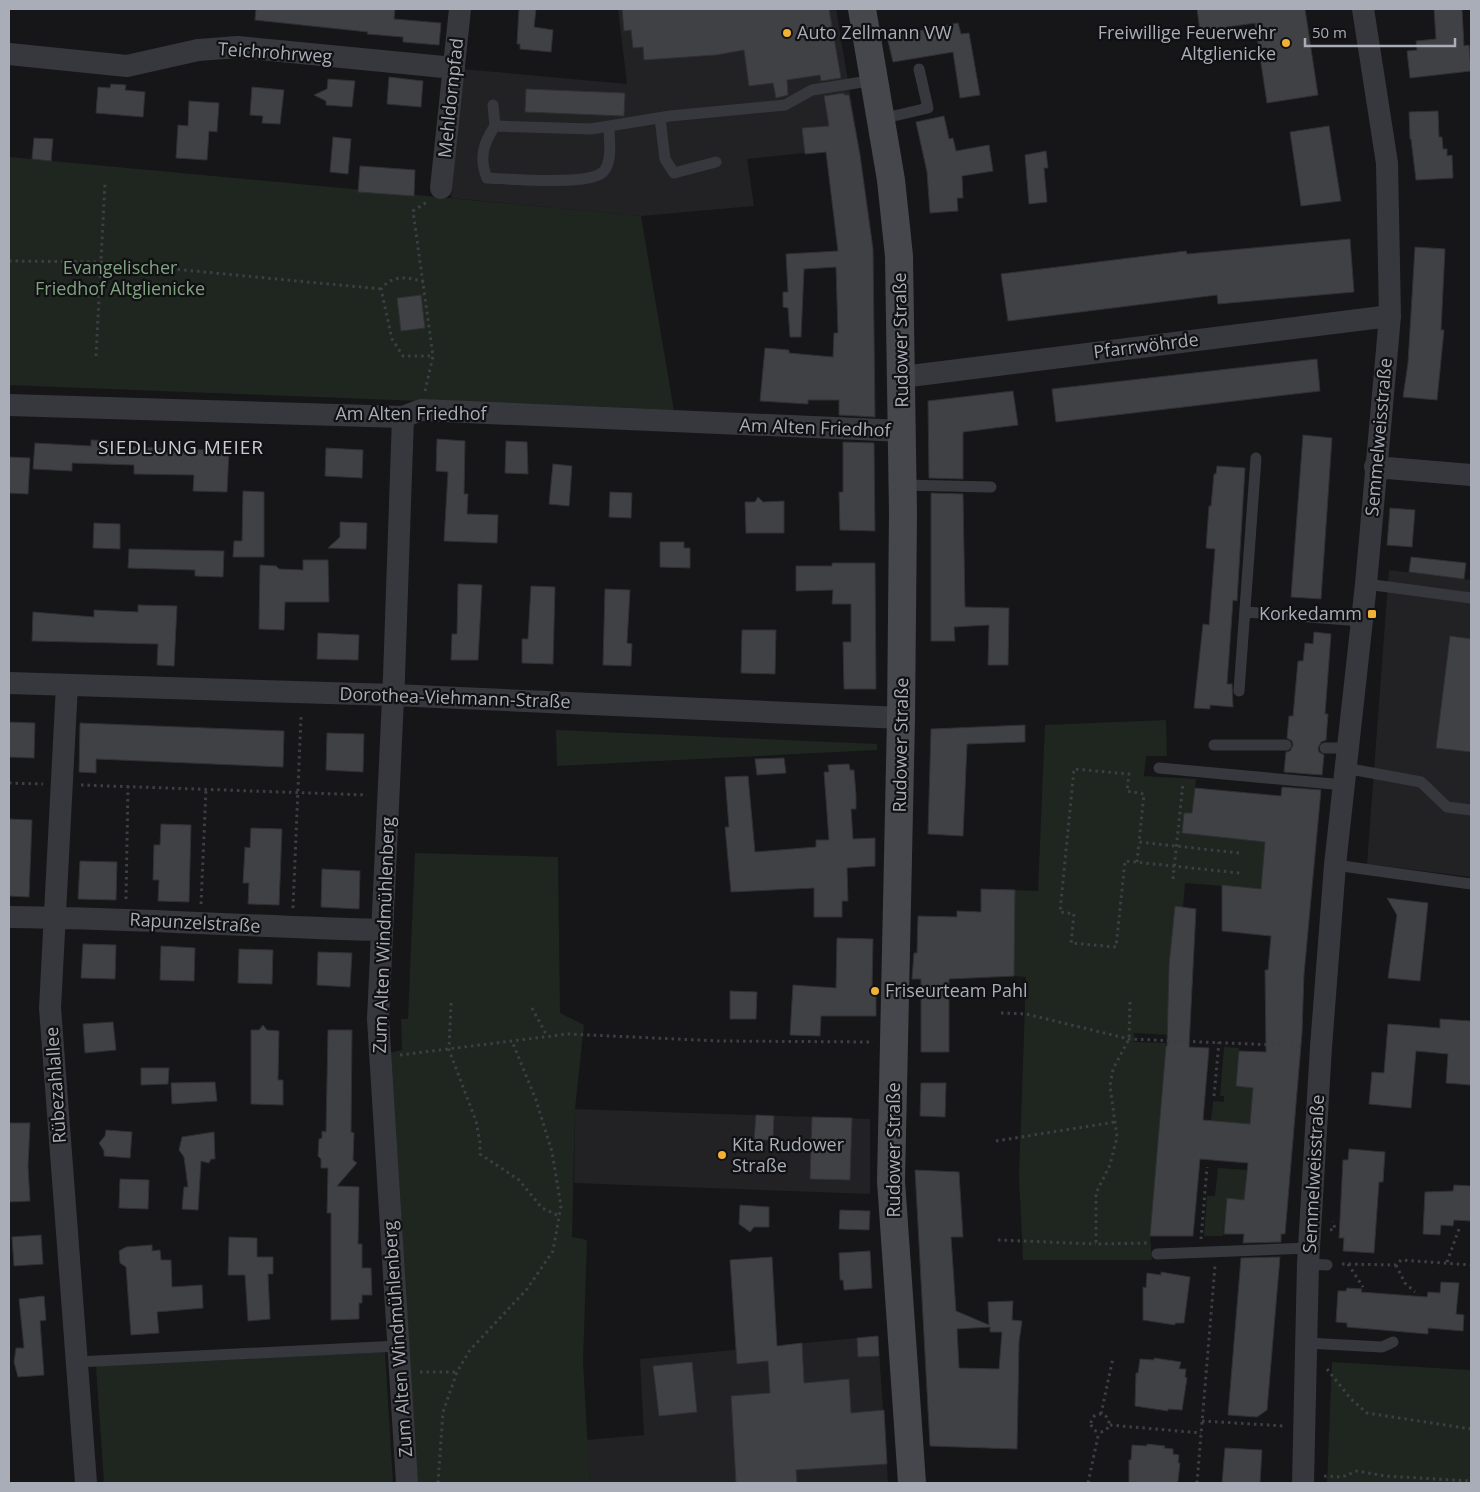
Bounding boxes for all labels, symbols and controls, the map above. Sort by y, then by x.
scale bar [1305,15,1455,47]
place label: Auto Zellmann VW [797,20,952,44]
place label: Freiwillige Feuerwehr Altglienicke [1098,20,1277,65]
text: 50 m [1312,22,1347,42]
marker: Auto Zellmann VW [781,27,793,39]
street label: Teichrohrweg [217,36,333,68]
street label: Mehldornpfad [432,37,468,159]
marker: Freiwillige Feuerwehr Altglienicke [1280,37,1292,49]
park label: Evangelischer Friedhof Altglienicke [35,255,205,300]
street label: Rudower Straße [887,272,913,408]
street label: Pfarrwöhrde [1092,327,1200,363]
street label: Semmelweisstraße [1359,357,1397,517]
street label: Am Alten Friedhof [335,401,488,425]
street label: Am Alten Friedhof [739,412,892,442]
district label: SIEDLUNG MEIER [98,434,264,460]
place label: Korkedamm [1259,601,1362,625]
marker: Korkedamm [1366,608,1378,620]
street label: Rudower Straße [887,677,913,813]
street label: Dorothea-Viehmann-Straße [339,681,571,713]
street label: Zum Alten Windmühlenberg [367,816,399,1054]
street label: Rapunzelstraße [129,907,261,937]
place label: Friseurteam Pahl [885,978,1028,1002]
marker: Friseurteam Pahl [869,985,881,997]
street label: Rübezahlallee [39,1026,71,1144]
street label: Rudower Straße [881,1082,905,1218]
street label: Semmelweisstraße [1297,1094,1329,1254]
place label: Kita Rudower Straße [732,1132,845,1177]
marker: Kita Rudower Straße [716,1149,728,1161]
street label: Zum Alten Windmühlenberg [377,1220,417,1458]

